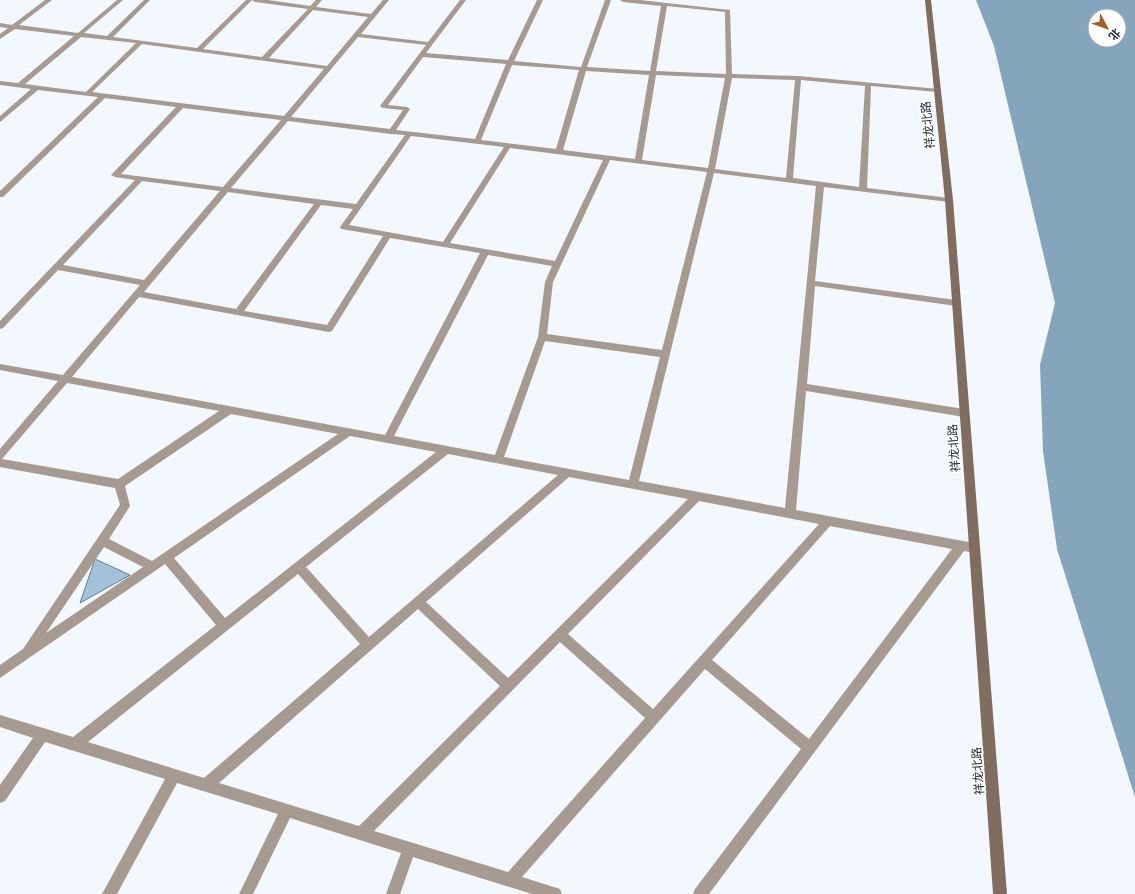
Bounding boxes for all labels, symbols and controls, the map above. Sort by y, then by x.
north arrow [1087,8,1127,48]
text: 北 [1106,26,1123,43]
street label: 祥龙北路 [919,100,937,150]
street label: 祥龙北路 [945,424,963,472]
street label: 祥龙北路 [969,747,987,795]

